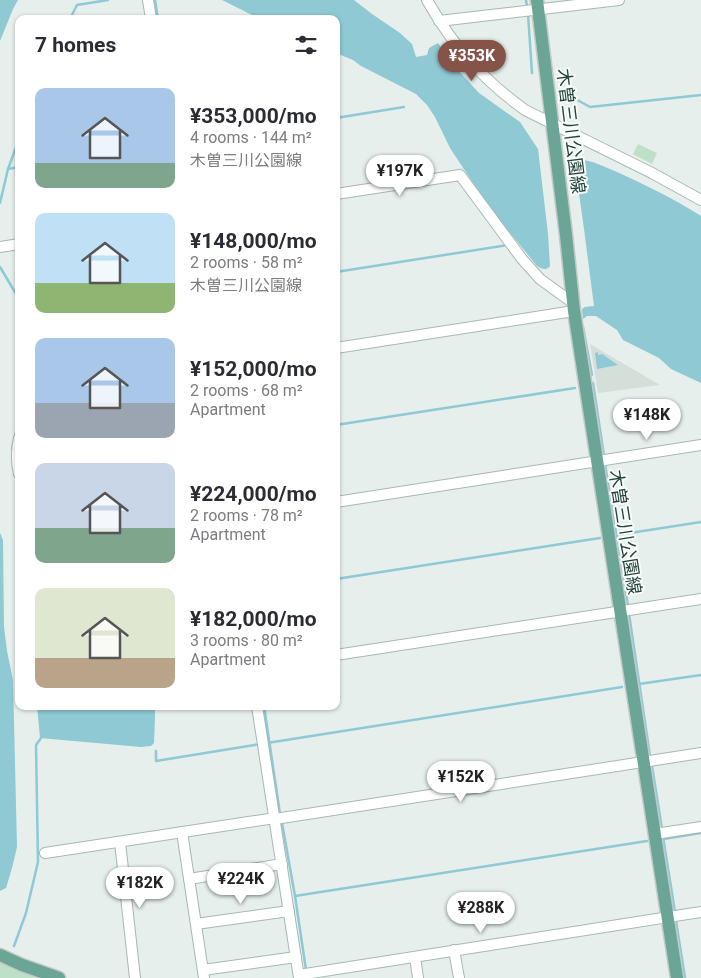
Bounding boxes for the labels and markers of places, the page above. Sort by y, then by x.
pin: ¥353K [437,39,507,82]
pin: ¥197K [365,154,435,197]
pin: ¥148K [612,398,682,441]
pin: ¥152K [426,760,496,803]
pin: ¥224K [206,862,276,905]
pin: ¥182K [105,866,175,909]
pin: ¥288K [446,892,516,934]

